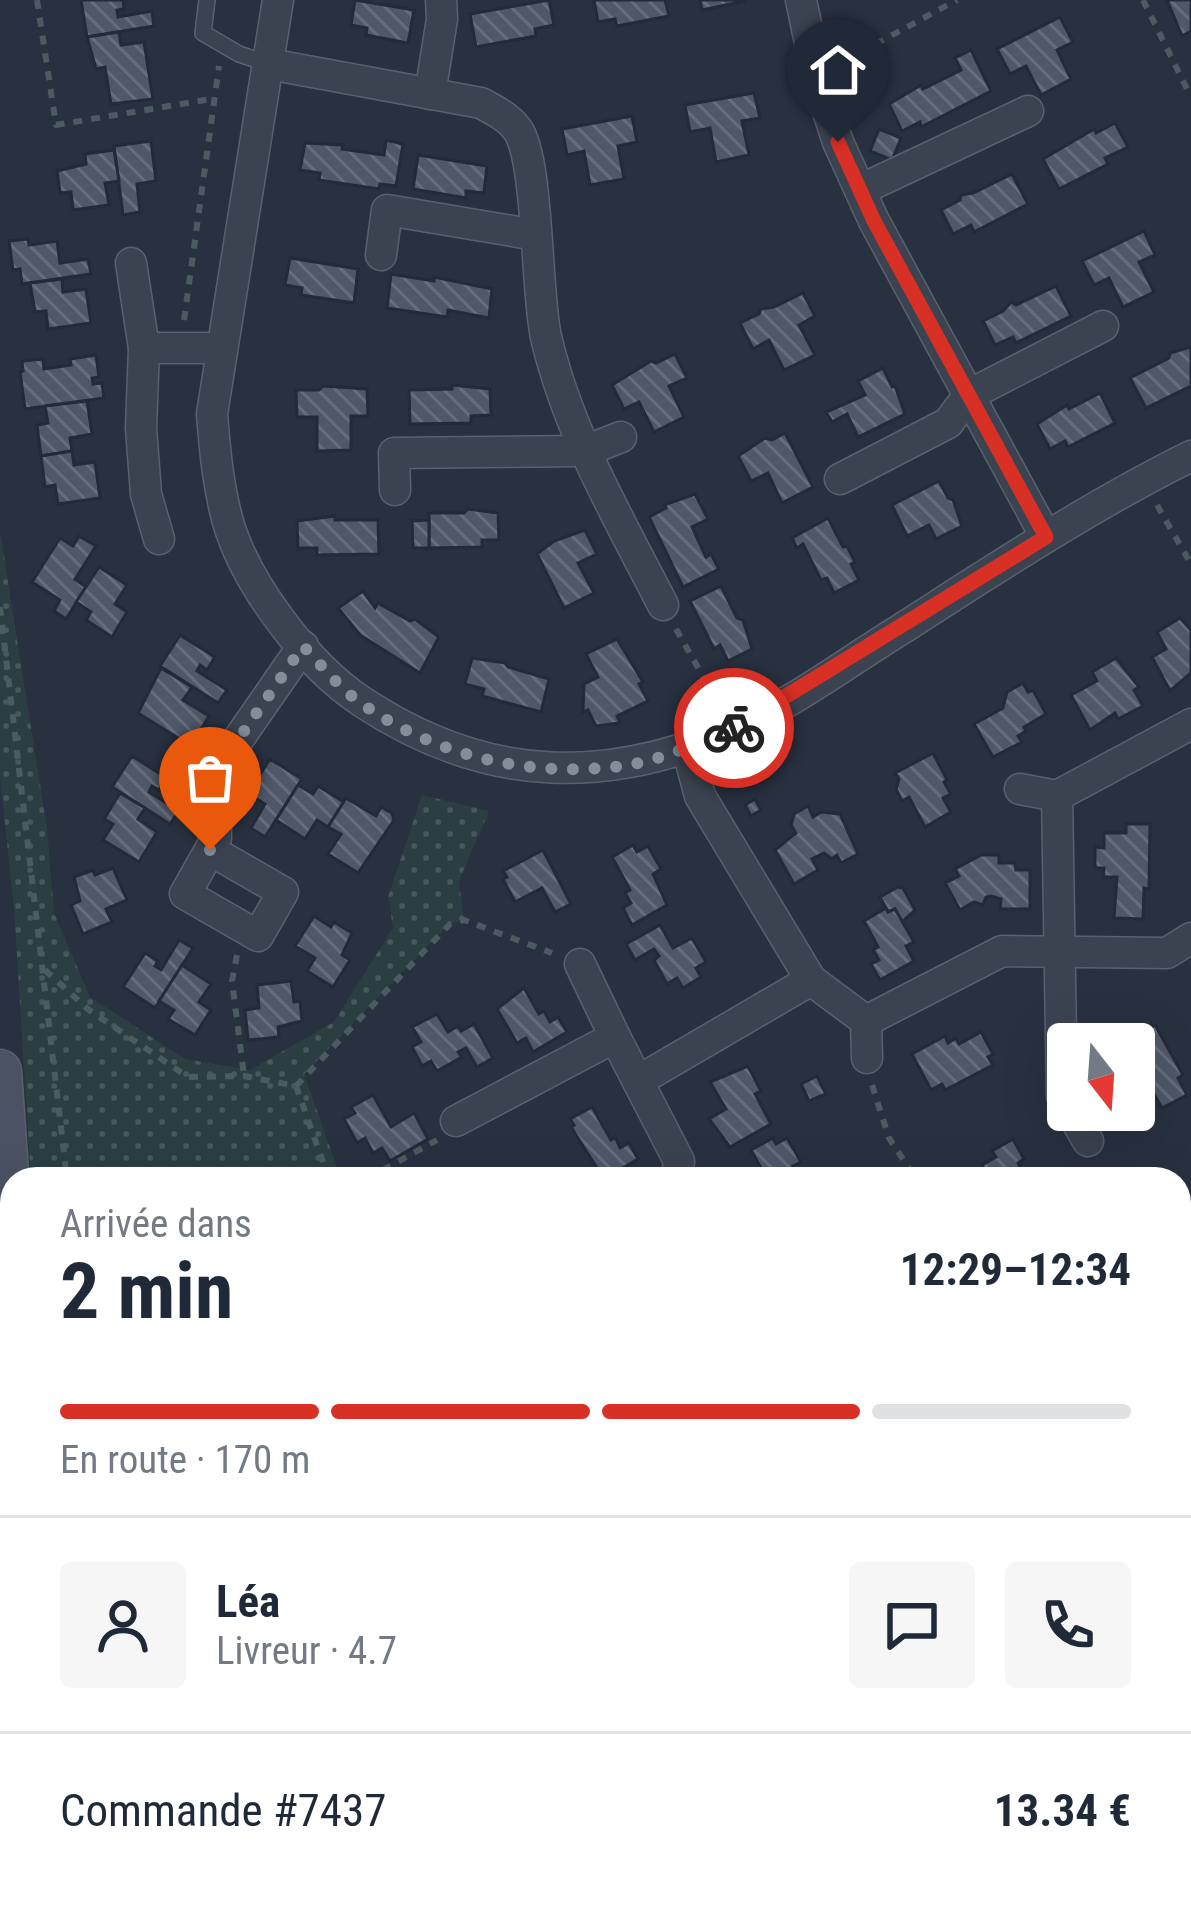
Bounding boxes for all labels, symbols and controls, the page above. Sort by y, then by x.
pin [787,19,889,142]
icon: home [805,37,871,103]
courier [674,668,794,788]
icon: bike [701,695,767,761]
pin [159,727,261,850]
icon: bag [177,745,243,811]
north arrow [1047,1023,1155,1131]
map controls [1047,1023,1155,1131]
text: Arrivée dans [60,1201,252,1247]
text: 12:29–12:34 [900,1243,1131,1296]
text: 2 min [60,1246,233,1337]
text: En route · 170 m [60,1437,310,1483]
button: person [60,1562,186,1688]
button: chat [849,1562,975,1688]
button: phone [1005,1562,1131,1688]
text: Léa [216,1575,280,1628]
text: Livreur · 4.7 [216,1628,397,1674]
text: Commande #7437 [60,1784,386,1837]
text: 13.34 € [994,1784,1131,1837]

